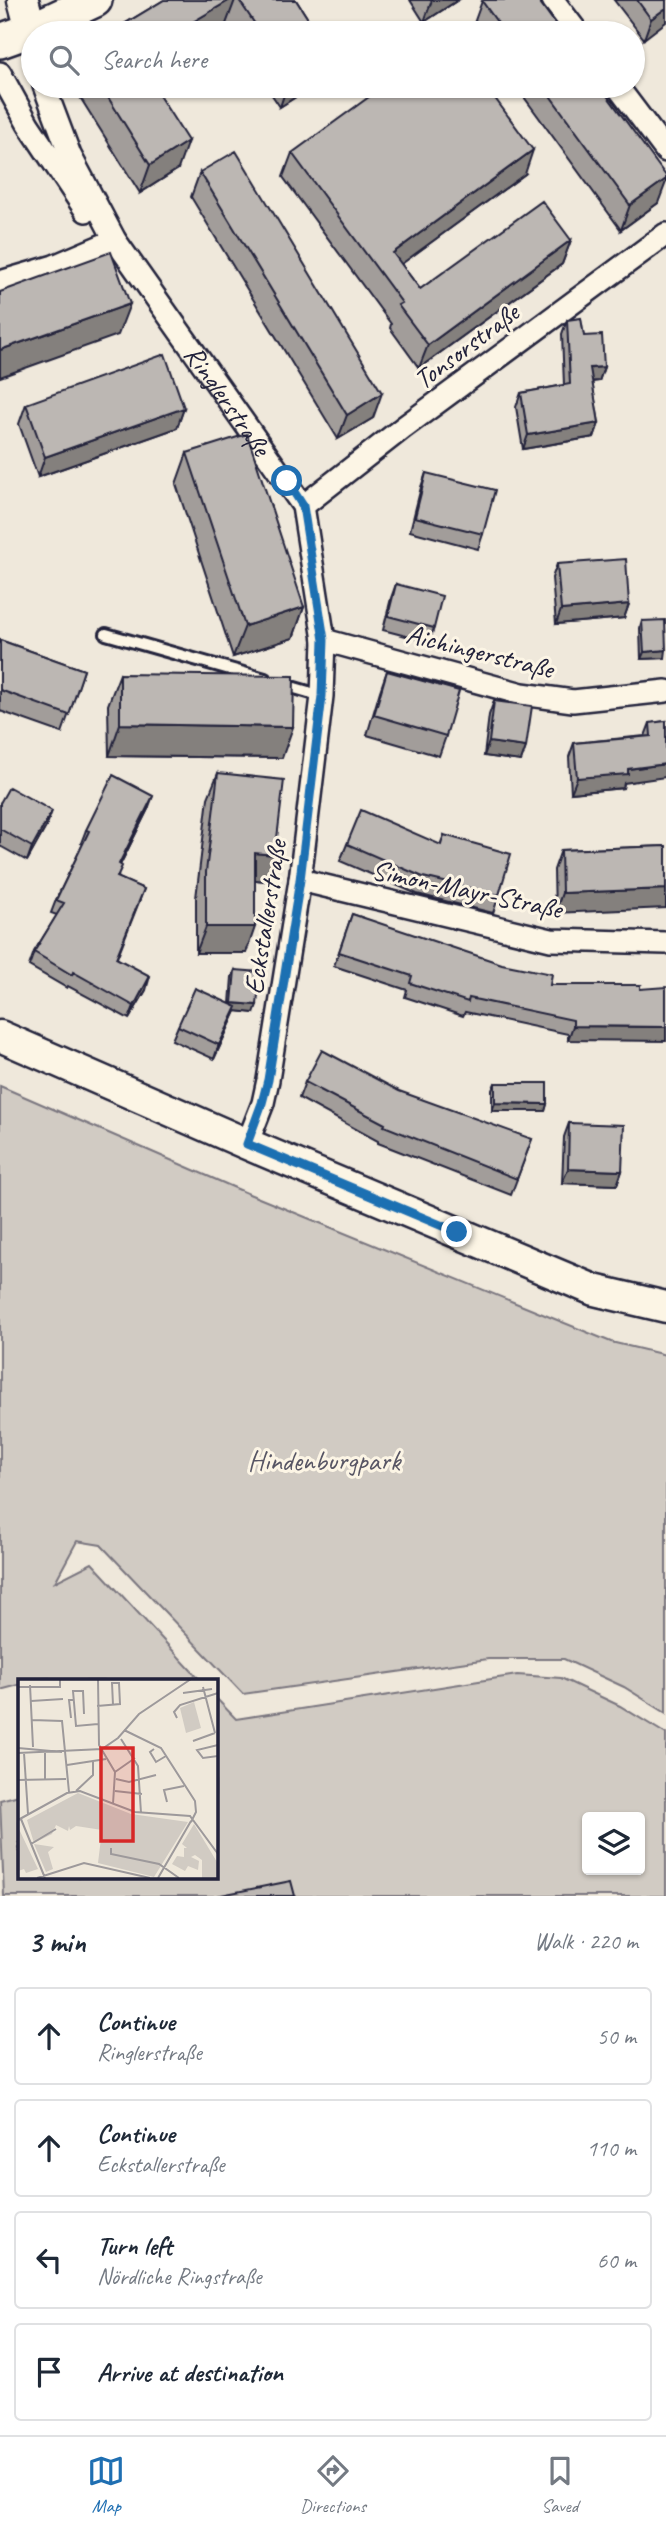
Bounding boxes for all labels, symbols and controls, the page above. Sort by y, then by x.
search box [21,21,645,98]
icon: search [45,41,83,79]
text: Search here [101,43,207,76]
street label: Tonsorstraße [406,294,527,397]
street label: Ringlerstraße [177,338,280,464]
route start [271,465,302,496]
street label: Aichingerstraße [403,616,559,687]
street label: Eckstallerstraße [236,836,295,996]
street label: Simon-Mayr-Straße [369,852,567,927]
route end [441,1216,472,1247]
park label: Hindenburgpark [248,1443,402,1478]
inset map [18,1679,217,1878]
map controls [582,1812,645,1875]
button: layers [582,1812,645,1875]
text: 3 min [28,1923,85,1961]
text: Walk · 220 m [534,1927,638,1956]
text: Continue [97,2005,175,2038]
icon: ahead [30,2017,68,2055]
text: 50 m [597,2022,636,2051]
text: Ringlerstraße [97,2038,202,2067]
text: Continue [97,2117,175,2150]
icon: ahead [30,2129,68,2167]
text: 110 m [587,2134,636,2163]
text: Eckstallerstraße [97,2150,225,2179]
text: Turn left [97,2229,172,2262]
icon: left [30,2241,68,2279]
text: 60 m [597,2246,636,2275]
text: Nördliche Ringstraße [97,2262,262,2291]
icon: arrive [30,2353,68,2391]
text: Arrive at destination [97,2356,283,2389]
tab: Map [87,2452,125,2518]
tab: Directions [300,2452,366,2518]
tab: Saved [541,2452,579,2518]

